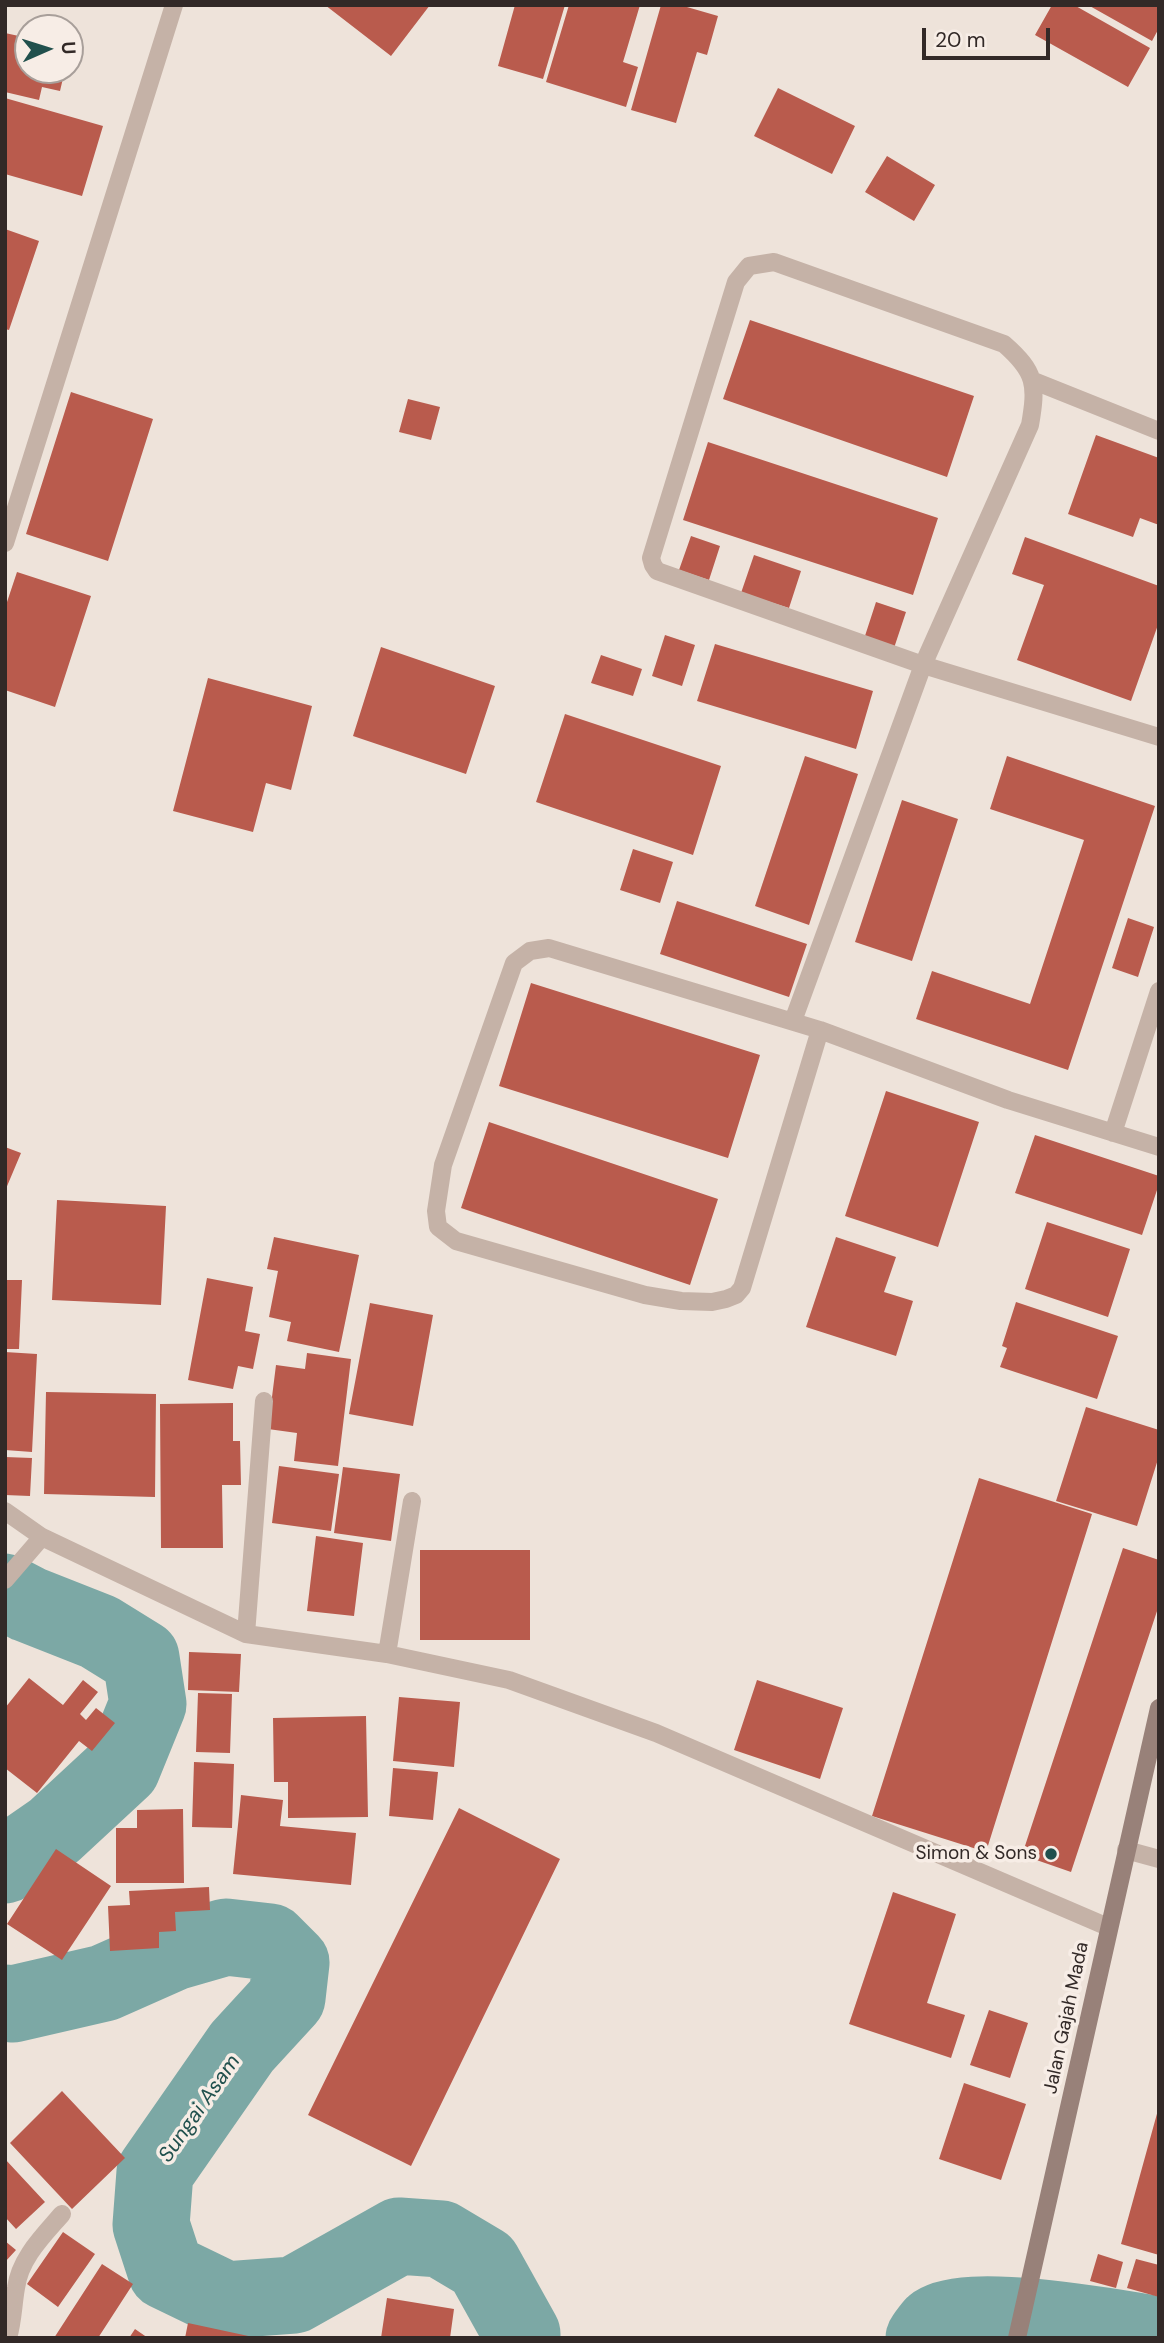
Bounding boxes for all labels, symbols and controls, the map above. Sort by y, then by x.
north arrow [14,14,84,84]
scale bar [926,14,1054,58]
text: 20 m [935,26,986,54]
text: U [56,41,81,55]
place label: Simon & Sons [916,1843,1037,1865]
marker: Simon & Sons [1043,1846,1059,1862]
street label: Jalan Gajah Mada [1040,1940,1094,2096]
water label: Sungai Asam [154,2051,246,2167]

